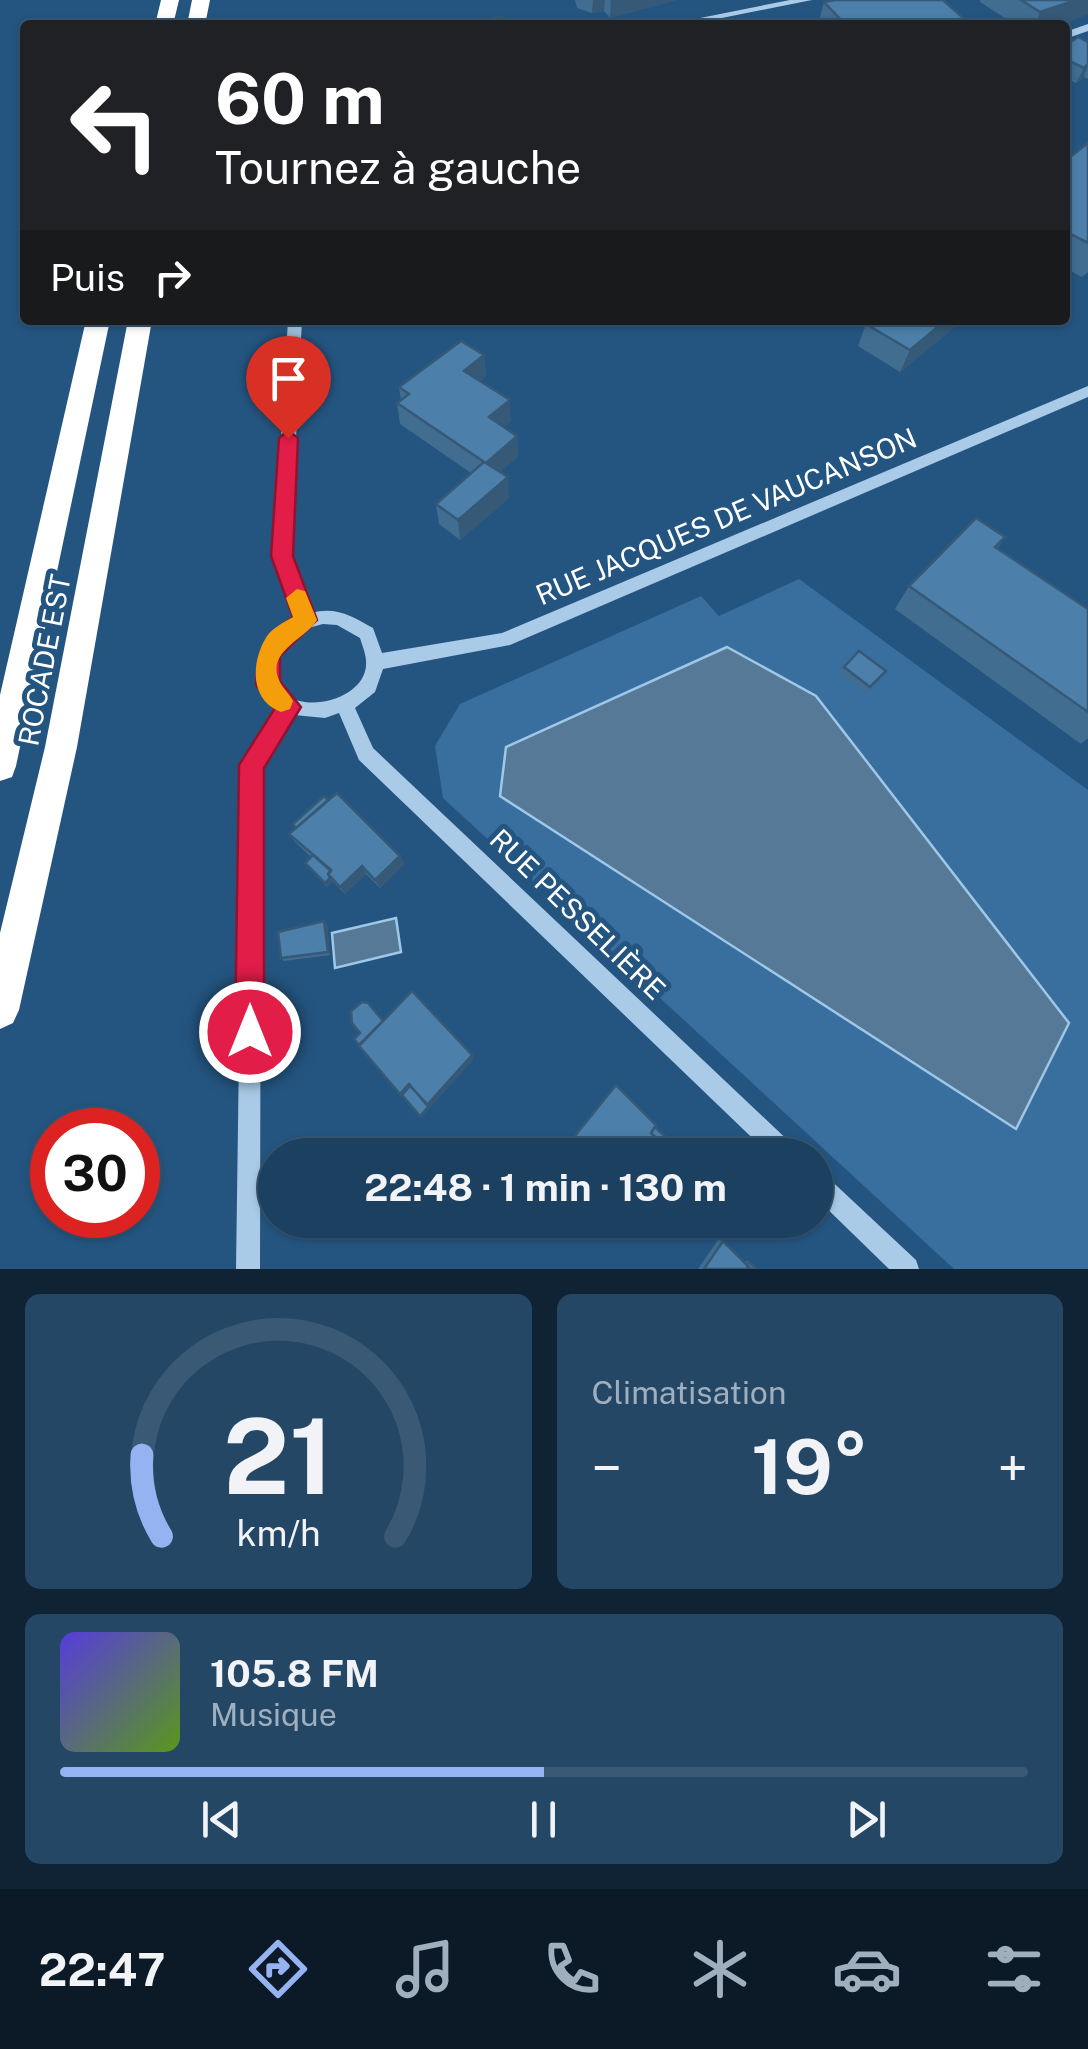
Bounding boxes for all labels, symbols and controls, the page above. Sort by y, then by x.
text: 60 m [215,57,385,140]
icon: left [50,60,180,190]
text: Tournez à gauche [215,141,581,194]
icon: right [145,250,200,305]
text: Puis [50,255,125,300]
pin [246,336,331,439]
icon: arrive [261,351,316,406]
street label: RUE JACQUES DE VAUCANSON [531,421,921,611]
street label: ROCADE EST [11,572,77,748]
street label: RUE PESSELIÈRE [484,822,672,1006]
position arrow [198,980,302,1084]
speed limit sign: 30 [30,1108,160,1238]
text: 22:48 · 1 min · 130 m [364,1165,727,1210]
text: Climatisation [592,1374,786,1411]
text: 21 [223,1395,334,1517]
text: 19° [751,1423,868,1511]
text: − [592,1436,622,1500]
text: + [997,1436,1028,1500]
text: km/h [236,1512,320,1554]
text: 105.8 FM [210,1651,379,1696]
text: Musique [210,1696,337,1733]
icon: previous [194,1792,249,1847]
icon: pause [516,1792,571,1847]
icon: next [839,1792,894,1847]
icon: directions [243,1934,313,2004]
icon: music [390,1934,460,2004]
icon: phone [537,1934,607,2004]
icon: climate [685,1934,755,2004]
icon: car [832,1934,902,2004]
icon: filters [979,1934,1049,2004]
text: 22:47 [39,1943,165,1996]

